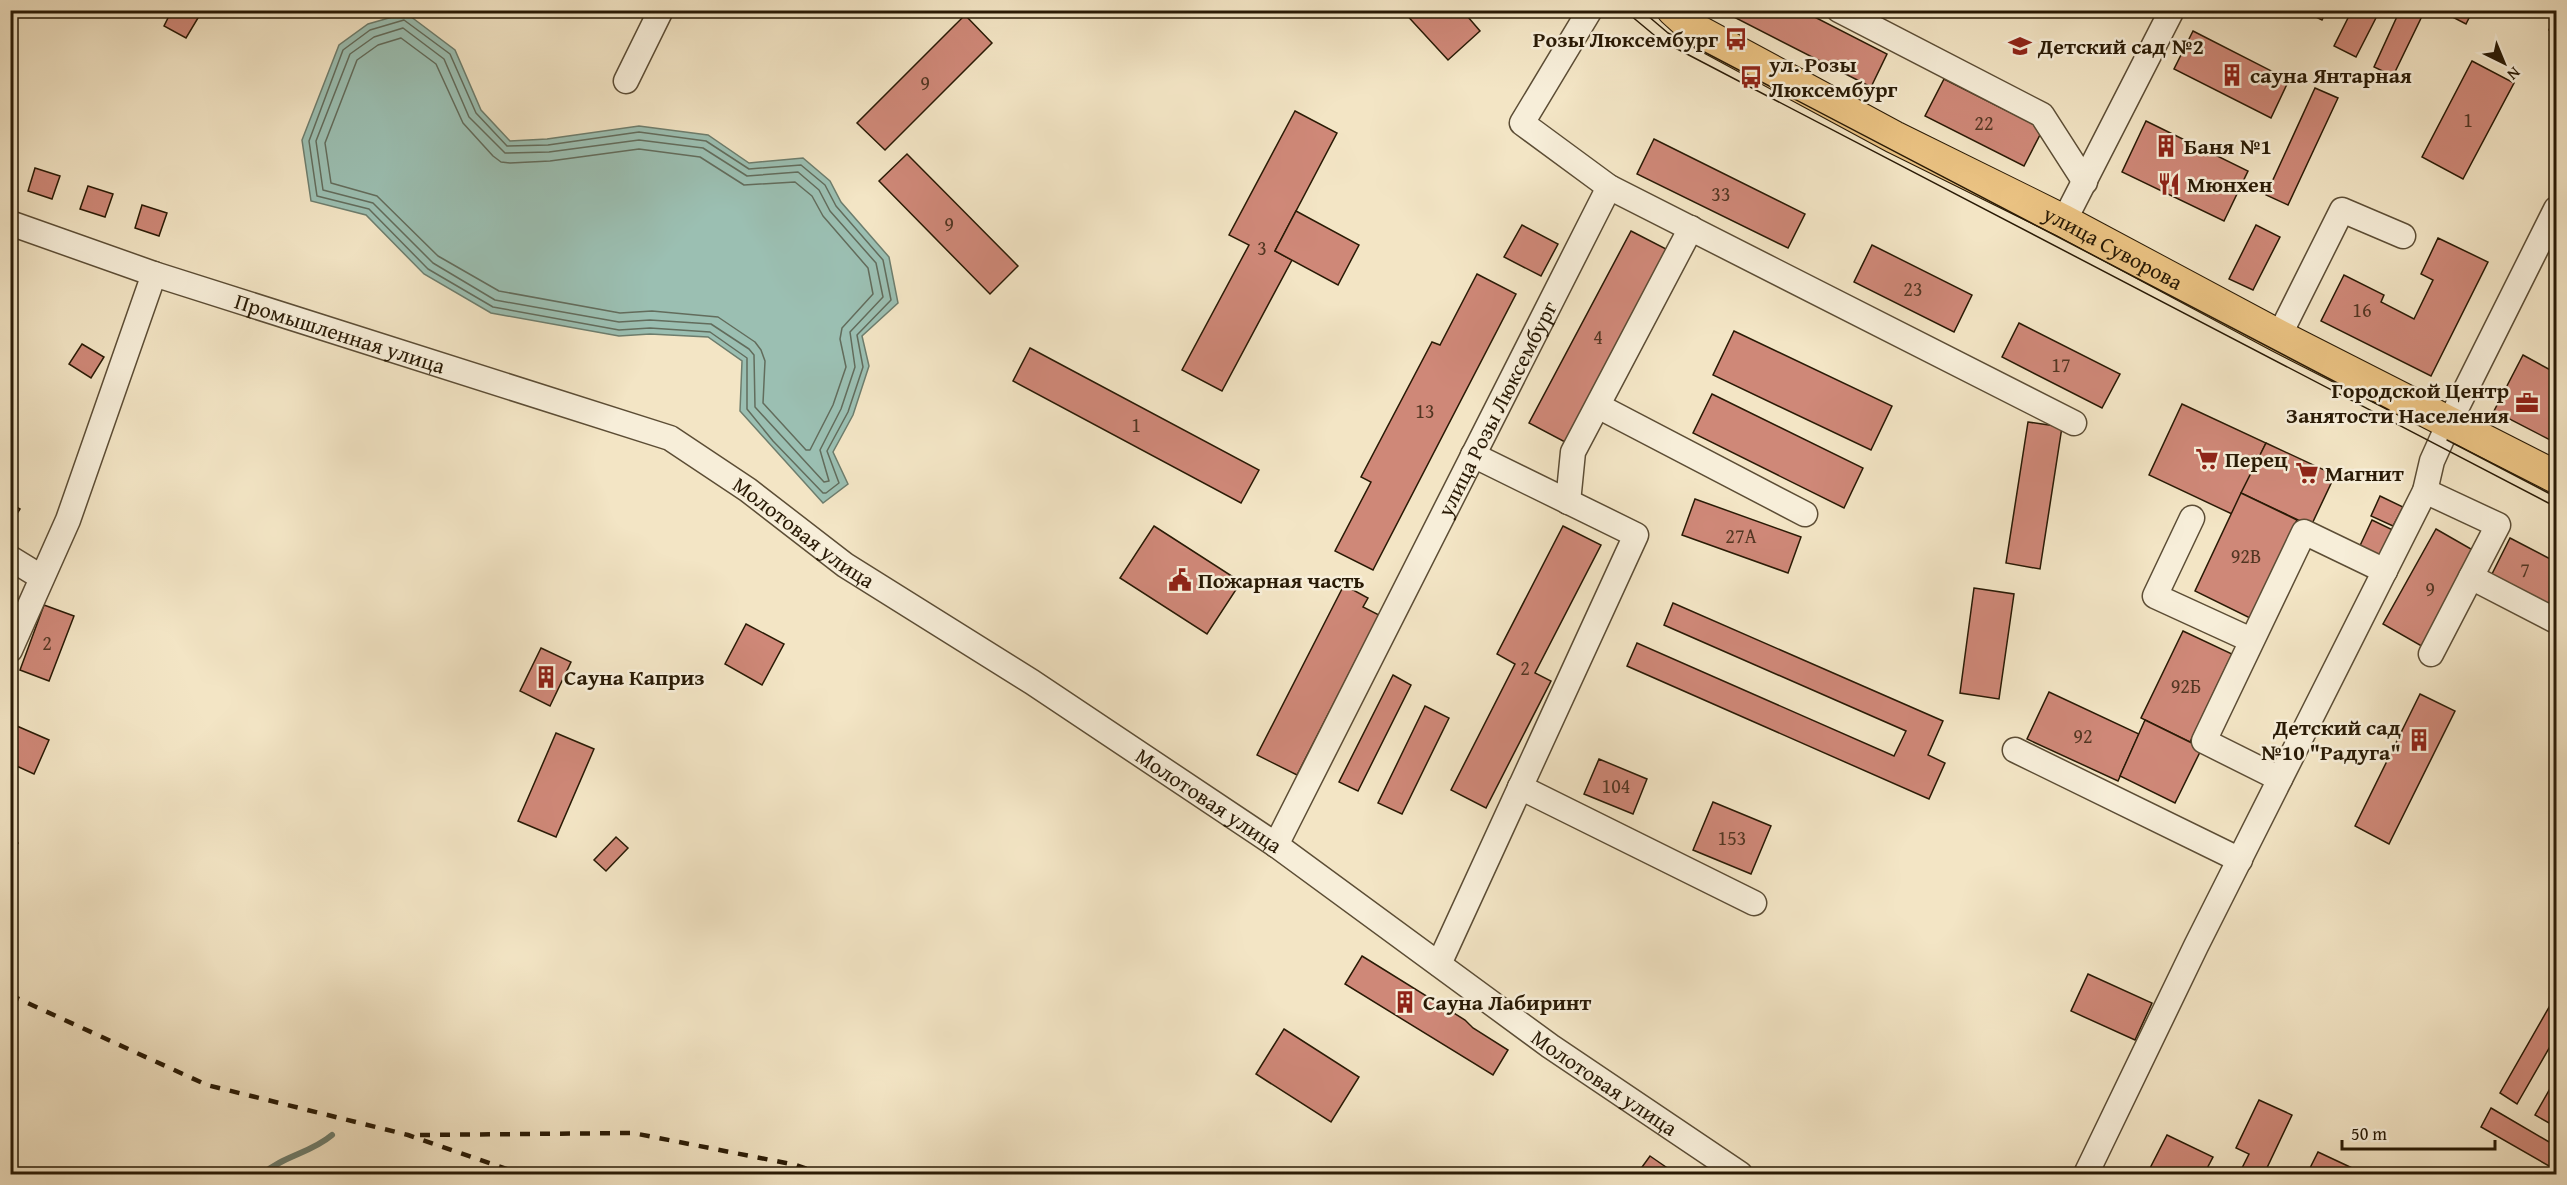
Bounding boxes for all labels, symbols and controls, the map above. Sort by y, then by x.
place label: Розы Люксембург [1533,23,1718,55]
bus stop icon: Розы Люксембург [1723,26,1749,52]
place label: Детский сад №2 [2037,30,2204,62]
school or university icon: Детский сад №2 [2007,33,2033,59]
north arrow [2474,33,2534,93]
place label: ул. Розы Люксембург [1768,48,1898,105]
place label: сауна Янтарная [2250,59,2412,91]
building icon: сауна Янтарная [2219,62,2245,88]
text: N [2502,62,2526,87]
bus stop icon: ул. Розы Люксембург [1738,64,1764,90]
house number: 9 [920,68,930,97]
house number: 1 [2463,105,2473,134]
house number: 22 [1974,108,1994,137]
place label: Баня №1 [2184,130,2272,162]
building icon: Баня №1 [2153,133,2179,159]
place label: Мюнхен [2187,168,2272,200]
restaurant icon: Мюнхен [2156,171,2182,197]
house number: 33 [1711,179,1731,208]
street label: улица Суворова [2037,197,2189,298]
house number: 9 [944,209,954,238]
house number: 3 [1257,233,1267,262]
house number: 23 [1903,274,1923,303]
street label: Промышленная улица [231,285,450,382]
street label: улица Розы Люксембург [1428,295,1565,523]
house number: 16 [2352,295,2372,324]
house number: 4 [1593,322,1603,351]
house number: 17 [2051,350,2071,379]
place label: Городской Центр Занятости Населения [2286,374,2509,431]
office icon: Городской Центр Занятости Населения [2514,390,2540,416]
house number: 13 [1415,396,1435,425]
house number: 1 [1131,410,1141,439]
place label: Перец [2225,443,2288,475]
supermarket icon: Перец [2194,446,2220,472]
place label: Магнит [2325,457,2404,489]
supermarket icon: Магнит [2294,460,2320,486]
street label: Молотовая улица [727,468,882,596]
house number: 27А [1725,521,1757,550]
house number: 92В [2231,541,2261,570]
house number: 7 [2520,555,2530,584]
place label: Пожарная часть [1198,564,1365,596]
public building icon: Пожарная часть [1167,567,1193,593]
house number: 9 [2425,574,2435,603]
house number: 2 [42,628,52,657]
house number: 2 [1520,653,1530,682]
place label: Сауна Каприз [564,661,705,693]
building icon: Сауна Каприз [533,664,559,690]
house number: 92Б [2171,671,2201,700]
place label: Детский сад №10 "Радуга" [2260,711,2402,768]
house number: 92 [2073,721,2093,750]
building icon: Детский сад №10 "Радуга" [2406,727,2432,753]
street label: Молотовая улица [1129,740,1289,861]
house number: 104 [1602,771,1630,800]
house number: 153 [1718,823,1746,852]
place label: Сауна Лабиринт [1423,986,1592,1018]
building icon: Сауна Лабиринт [1392,989,1418,1015]
street label: Молотовая улица [1525,1022,1684,1144]
scale bar [2342,1113,2495,1151]
text: 50 m [2351,1120,2387,1147]

